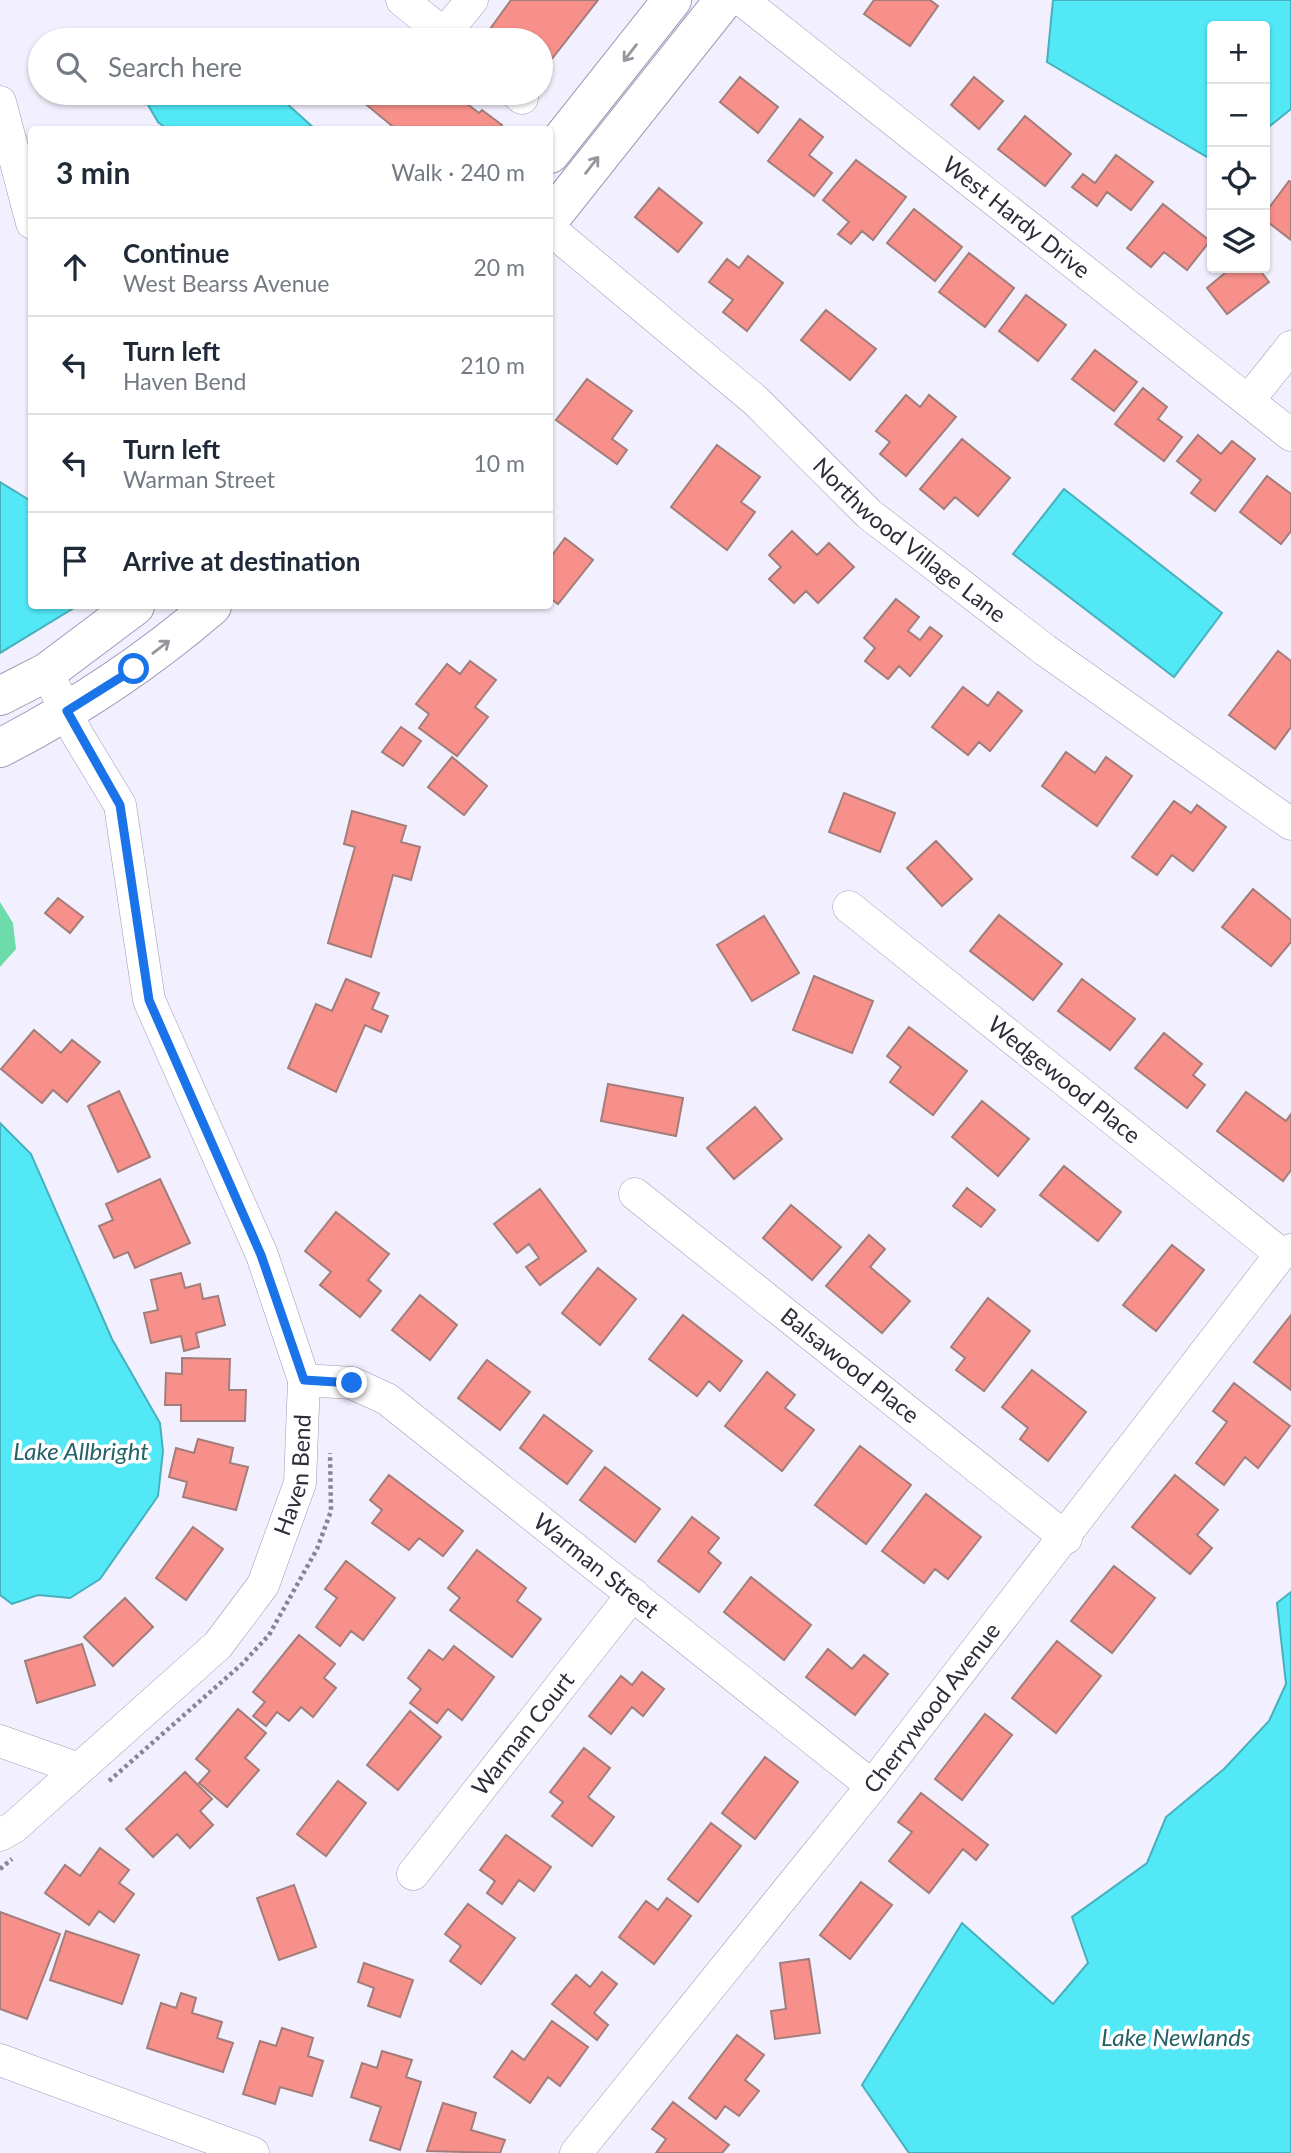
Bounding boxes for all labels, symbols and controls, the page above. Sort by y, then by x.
map controls [1207,21,1270,273]
button: + [1207,21,1270,84]
search box [28,28,553,105]
one-way arrow [622,44,637,62]
icon: search [52,48,90,86]
text: Search here [108,51,242,83]
button: − [1207,84,1270,147]
button: locate [1207,147,1270,210]
street label: West Hardy Drive [938,150,1096,284]
text: 3 min [56,154,130,190]
one-way arrow [584,157,600,175]
text: Walk · 240 m [391,158,525,186]
button: layers [1207,210,1270,273]
text: Continue [123,237,229,269]
icon: ahead [56,248,94,286]
text: 20 m [474,253,525,281]
text: West Bearss Avenue [123,269,330,297]
text: Turn left [123,335,220,367]
icon: left [56,346,94,384]
text: 210 m [460,351,525,379]
text: Haven Bend [123,367,246,395]
text: Turn left [123,433,220,465]
icon: left [56,444,94,482]
text: 10 m [474,449,525,477]
street label: Northwood Village Lane [808,451,1012,628]
text: Warman Street [123,465,275,493]
icon: arrive [56,542,94,580]
text: Arrive at destination [123,545,360,577]
one-way arrow [152,639,170,654]
route start [118,653,149,684]
street label: Wedgewood Place [983,1009,1147,1149]
street label: Balsawood Place [776,1301,925,1428]
route end [336,1367,367,1398]
street label: Haven Bend [267,1414,316,1539]
water label: Lake Allbright [13,1436,149,1465]
street label: Warman Street [528,1507,665,1624]
street label: Cherrywood Avenue [857,1617,1005,1798]
street label: Warman Court [465,1666,580,1801]
water label: Lake Newlands [1101,2022,1251,2051]

